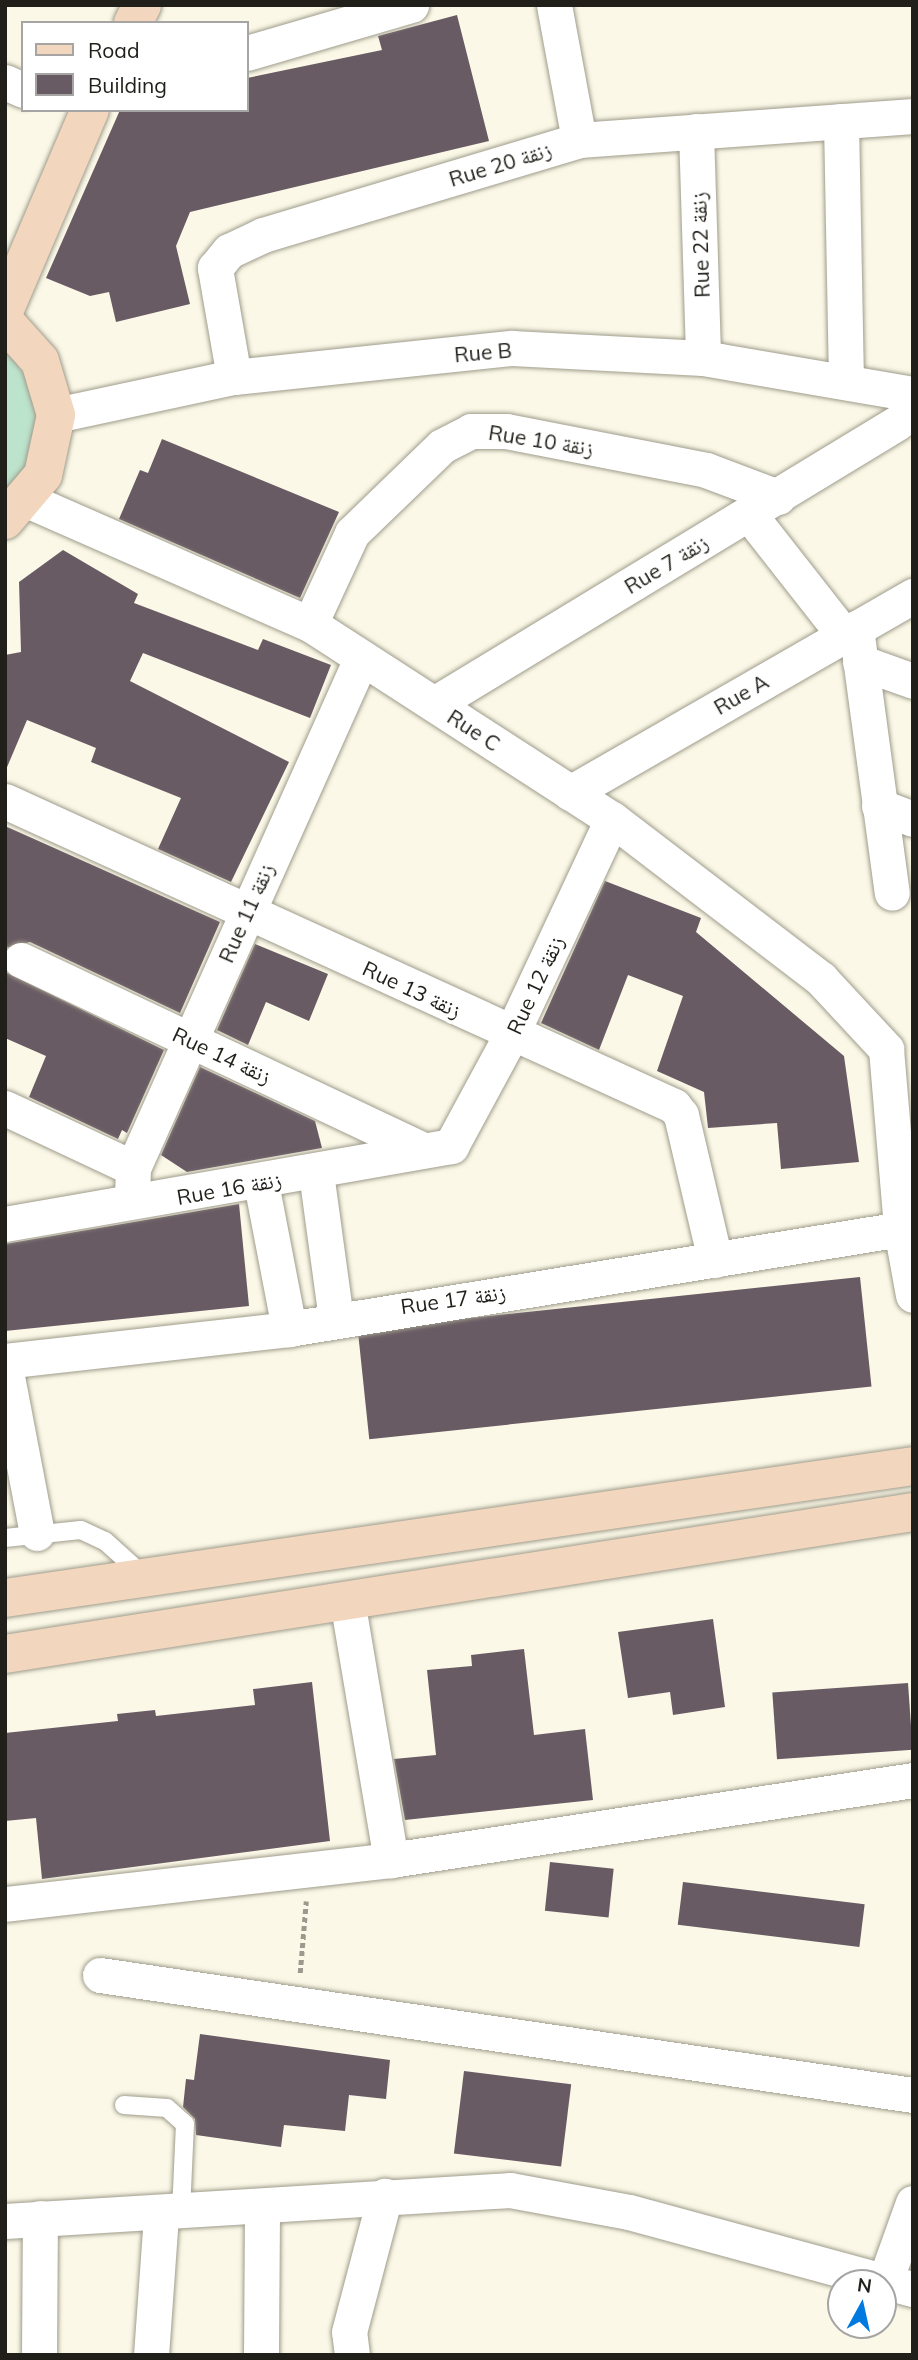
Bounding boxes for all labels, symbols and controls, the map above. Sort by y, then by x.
legend [21,21,248,112]
text: Road [88,37,139,63]
text: Building [88,72,167,98]
street label: Rue 20 زنقة [446,136,554,192]
street label: Rue 22 زنقة [686,192,714,298]
street label: Rue B [453,337,513,367]
street label: Rue 10 زنقة [487,419,595,461]
street label: Rue 7 زنقة [620,529,712,599]
street label: Rue A [709,668,773,720]
street label: Rue C [443,704,505,756]
street label: Rue 11 زنقة [213,860,279,966]
street label: Rue 12 زنقة [501,932,569,1038]
street label: Rue 13 زنقة [359,955,465,1023]
street label: Rue 14 زنقة [169,1021,275,1089]
street label: Rue 16 زنقة [175,1166,283,1210]
street label: Rue 17 زنقة [399,1279,507,1319]
north arrow [827,2269,897,2339]
text: N [856,2272,873,2298]

